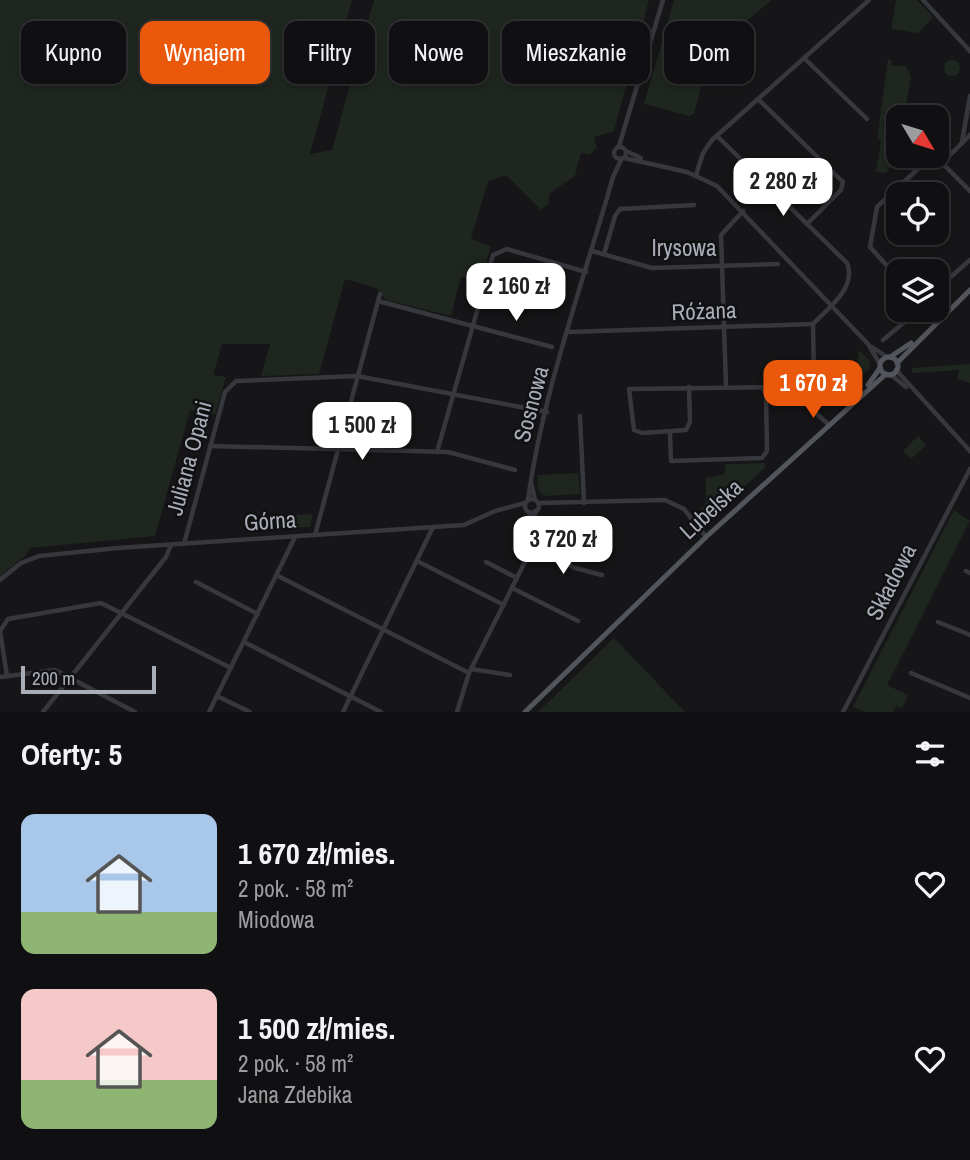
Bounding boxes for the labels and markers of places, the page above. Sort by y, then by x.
pin: 2 280 zł [711,158,855,218]
pin: 2 160 zł [444,264,588,323]
pin: 1 670 zł [741,360,885,420]
pin: 1 500 zł [290,402,434,462]
pin: 3 720 zł [491,516,635,576]

